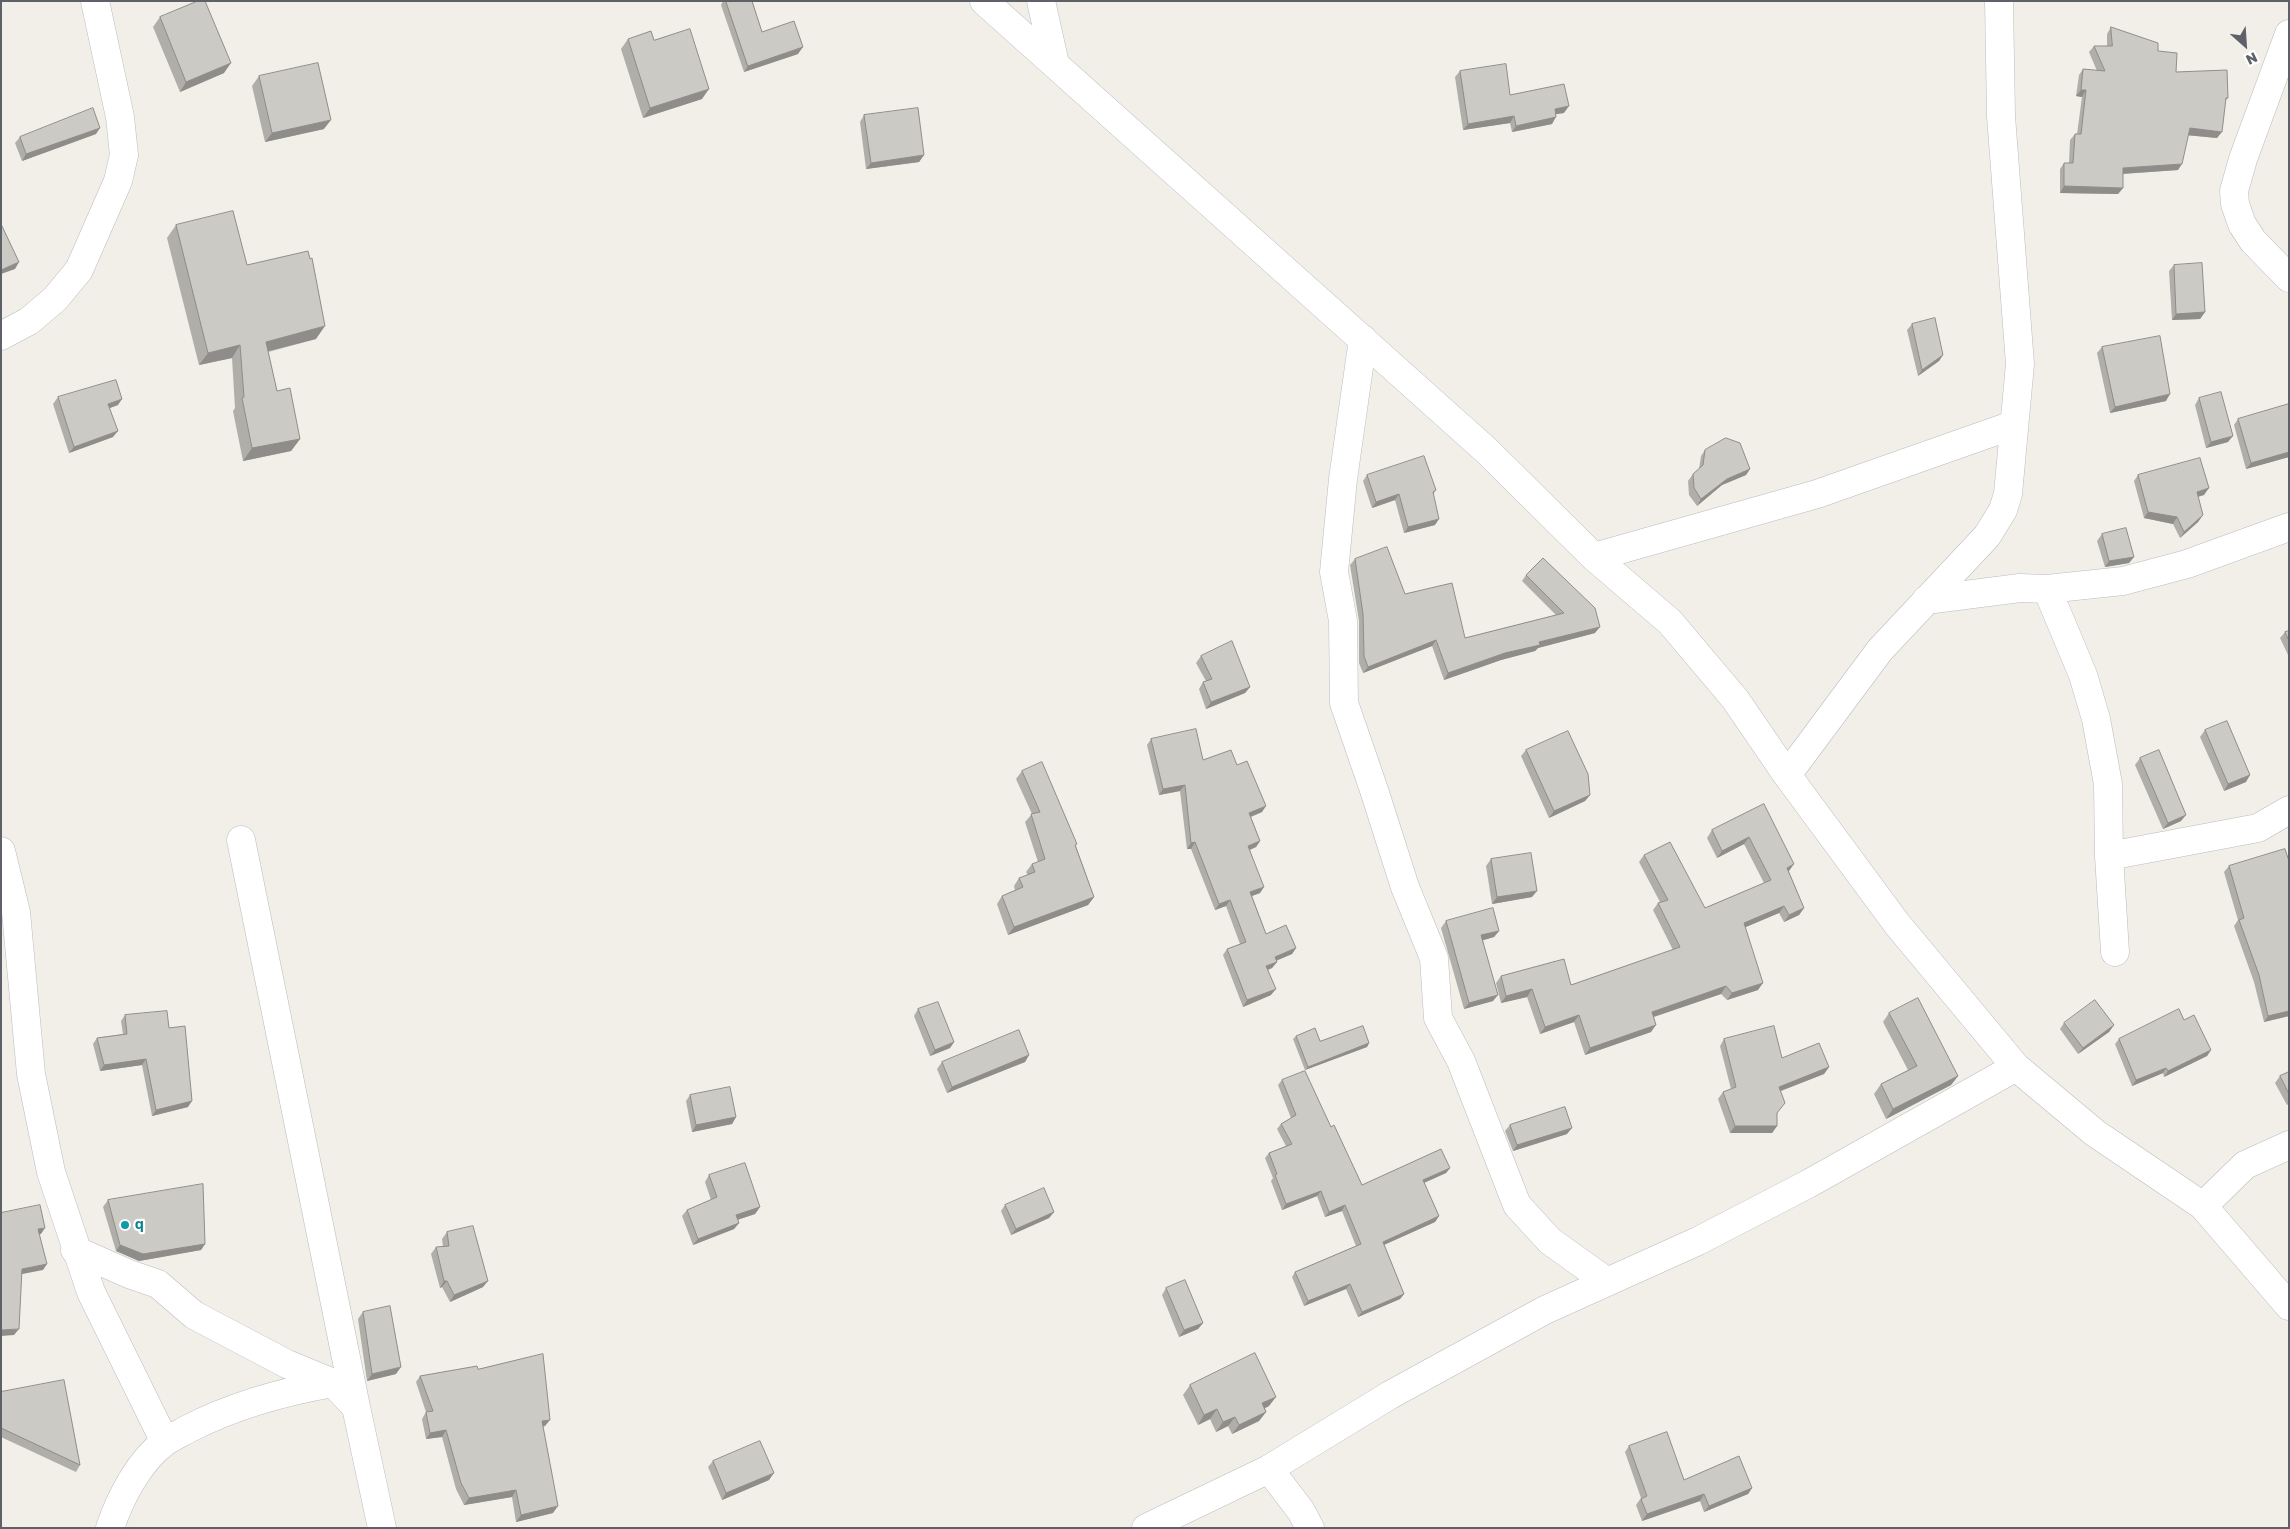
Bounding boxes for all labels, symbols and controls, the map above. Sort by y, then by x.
north arrow [2220,20,2270,70]
text: N [2243,49,2260,69]
place label: q [135,1217,144,1233]
marker: q [119,1219,131,1231]

